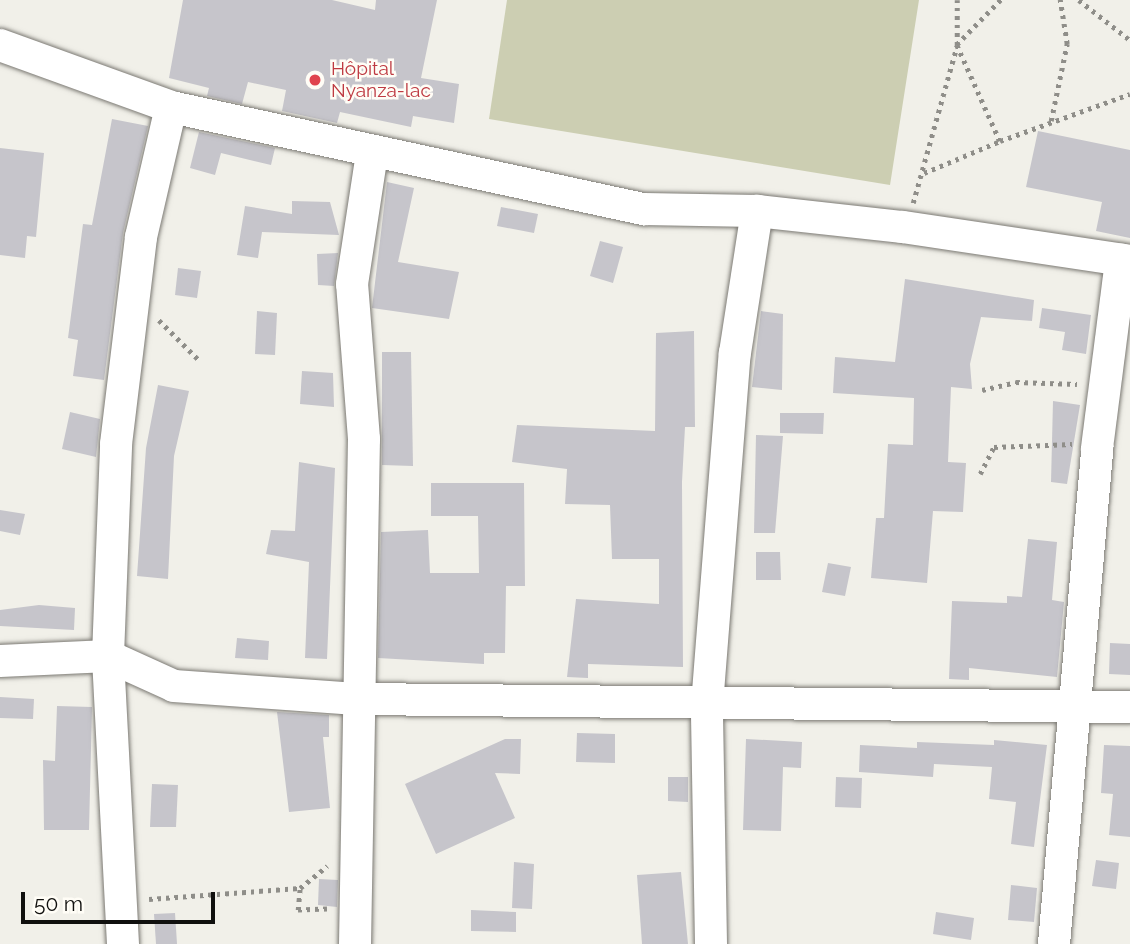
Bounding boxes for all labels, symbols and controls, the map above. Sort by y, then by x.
place label: Hôpital Nyanza-lac [331,58,431,102]
marker: Hôpital Nyanza-lac [305,70,325,90]
scale bar [24,878,219,922]
text: 50 m [34,891,83,916]

